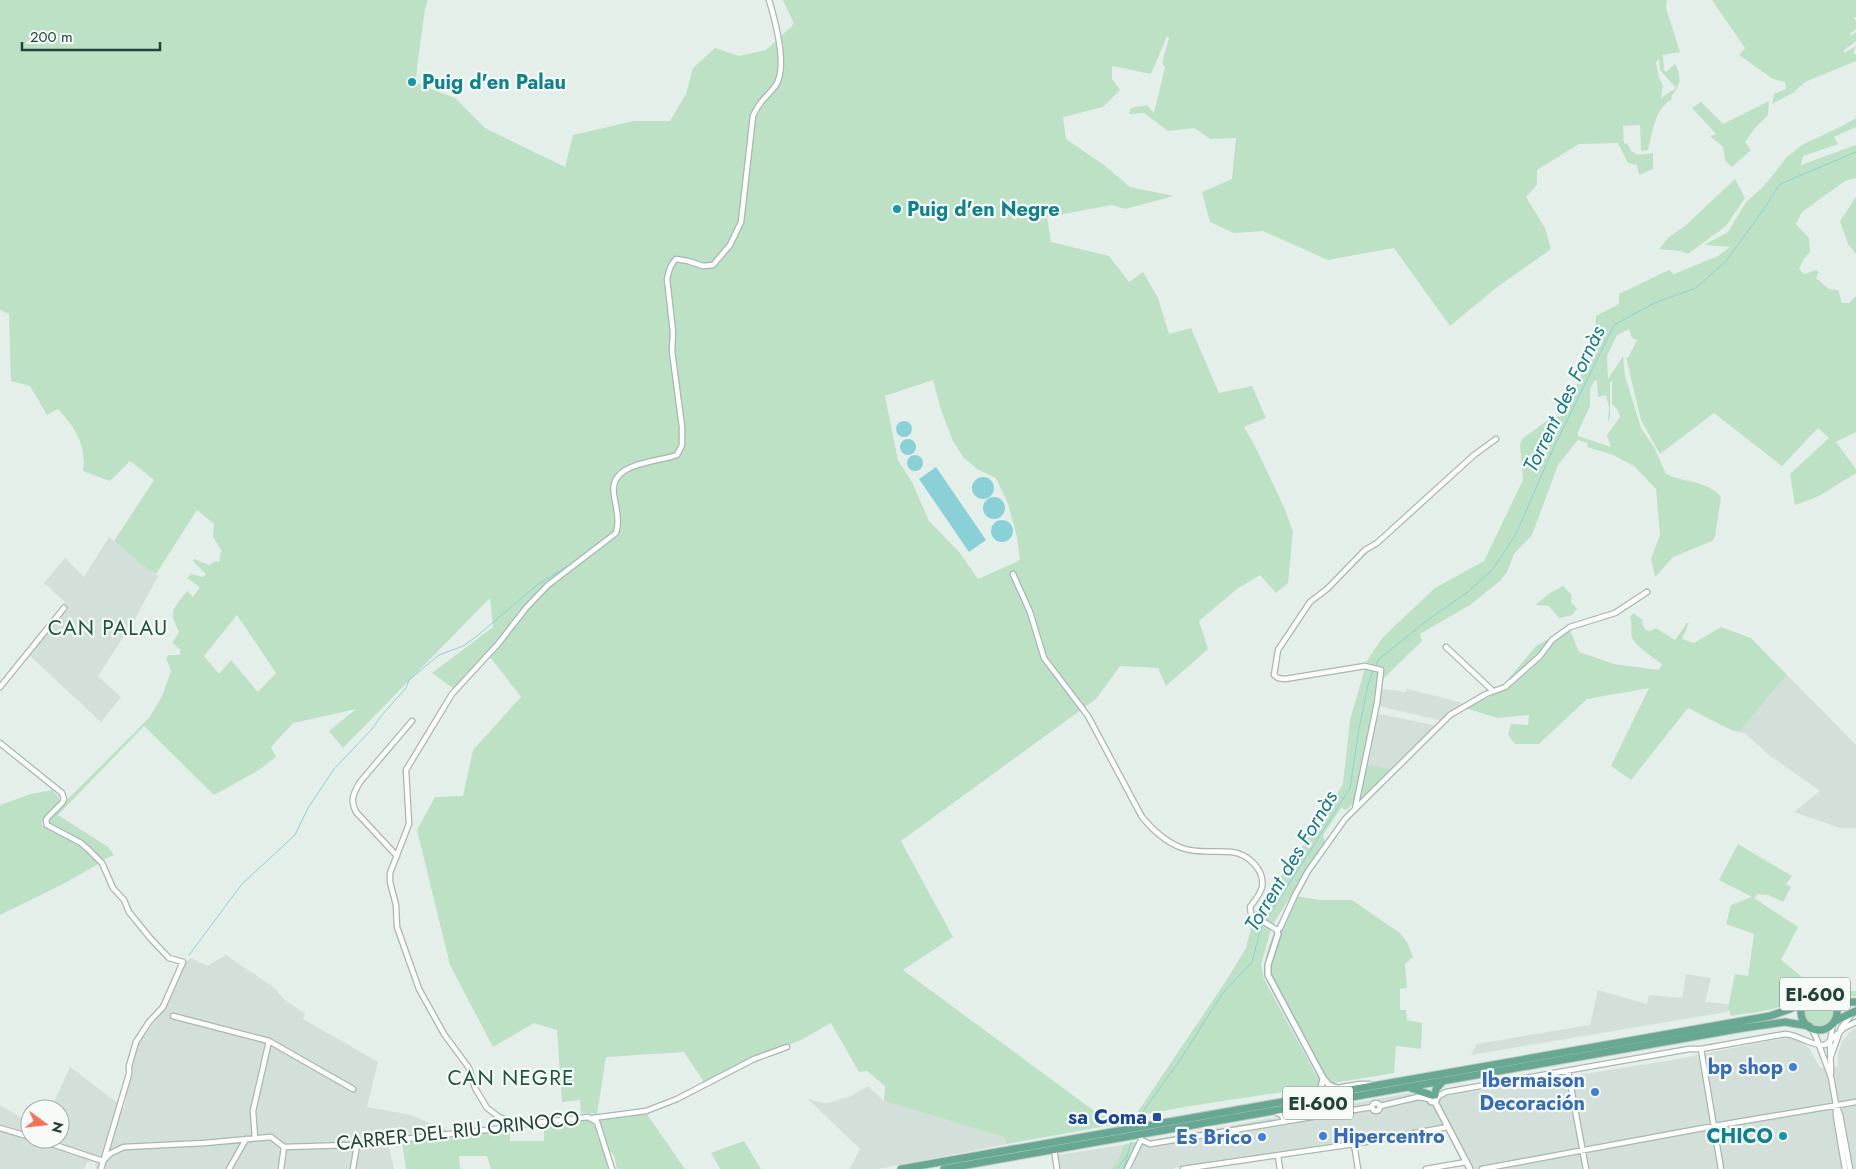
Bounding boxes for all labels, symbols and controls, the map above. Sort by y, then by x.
scale bar [22,20,160,52]
text: 200 m [30,26,73,48]
place label: Puig d'en Palau [422,68,566,97]
marker: Puig d'en Palau [406,76,418,88]
place label: Puig d'en Negre [907,195,1060,224]
marker: Puig d'en Negre [891,203,903,215]
water label: Torrent des Fornàs [1516,320,1613,477]
district label: CAN PALAU [48,613,168,643]
water label: Torrent des Fornàs [1237,784,1345,937]
road number: EI-600 [1780,978,1850,1011]
place label: bp shop [1708,1053,1783,1082]
marker: bp shop [1787,1061,1799,1073]
district label: CAN NEGRE [448,1063,574,1093]
place label: Ibermaison Decoración [1480,1066,1585,1118]
road number: EI-600 [1283,1086,1353,1120]
marker: Ibermaison Decoración [1589,1086,1601,1098]
north arrow [20,1099,70,1149]
place label: sa Coma [1068,1103,1147,1132]
street label: CARRER DEL RIU ORINOCO [335,1104,581,1158]
marker: sa Coma [1151,1111,1163,1123]
text: N [46,1119,69,1135]
place label: Hipercentro [1333,1122,1445,1151]
place label: CHICO [1706,1122,1773,1151]
place label: Es Brico [1176,1123,1252,1152]
marker: Hipercentro [1317,1130,1329,1142]
marker: CHICO [1777,1130,1789,1142]
marker: Es Brico [1256,1131,1268,1143]

